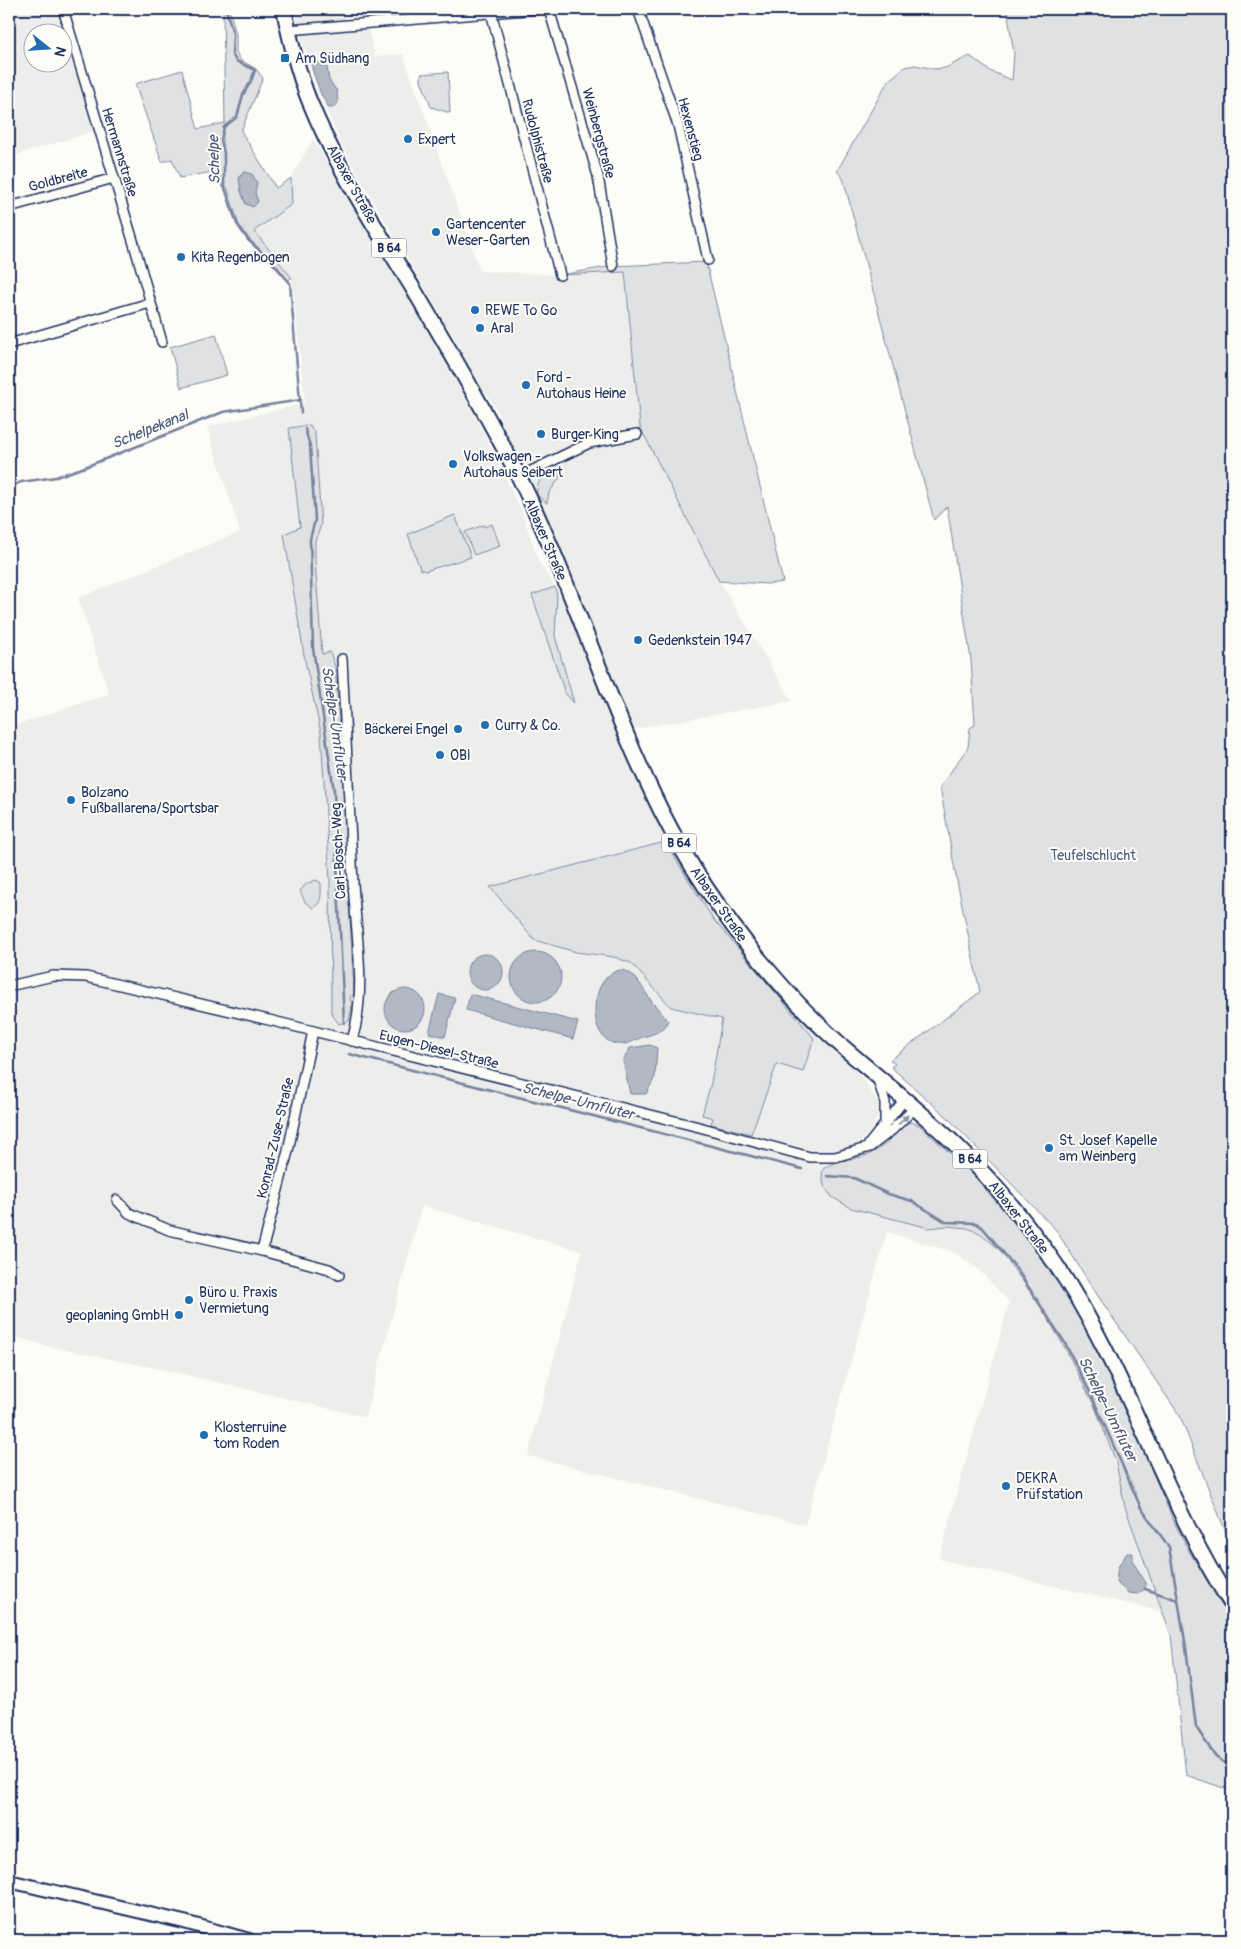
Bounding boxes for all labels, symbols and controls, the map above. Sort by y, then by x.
north arrow [22,22,72,72]
text: N [50,45,69,59]
place label: Am Südhang [295,50,369,67]
marker: Am Südhang [279,52,291,64]
street label: Weinbergstraße [578,86,619,180]
street label: Hexenstieg [674,96,707,163]
street label: Rudolphistraße [518,97,557,185]
street label: Hermannstraße [98,106,141,199]
place label: Expert [418,131,456,148]
marker: Expert [402,133,414,145]
water label: Schelpe [204,134,225,185]
street label: Albaxer Straße [323,142,380,227]
street label: Goldbreite [27,163,90,196]
place label: Gartencenter Weser-Garten [446,216,530,249]
marker: Gartencenter Weser-Garten [430,226,442,238]
road number: B 64 [372,238,406,258]
place label: Kita Regenbogen [191,249,290,266]
marker: Kita Regenbogen [175,251,187,263]
place label: REWE To Go [485,302,558,319]
marker: REWE To Go [469,304,481,316]
place label: Aral [490,320,514,337]
marker: Aral [474,322,486,334]
place label: Ford - Autohaus Heine [536,369,626,402]
marker: Ford - Autohaus Heine [520,379,532,391]
water label: Schelpekanal [109,405,192,453]
place label: Burger King [551,426,619,443]
marker: Burger King [535,428,547,440]
place label: Volkswagen - Autohaus Seibert [463,448,563,481]
marker: Volkswagen - Autohaus Seibert [447,458,459,470]
street label: Albaxer Straße [521,496,571,583]
place label: Gedenkstein 1947 [648,632,752,649]
marker: Gedenkstein 1947 [632,634,644,646]
water label: Schelpe-Umfluter [317,665,352,783]
place label: Curry & Co. [495,717,561,734]
marker: Curry & Co. [479,719,491,731]
place label: Bäckerei Engel [364,721,448,738]
marker: Bäckerei Engel [452,723,464,735]
place label: OBI [450,747,471,764]
marker: OBI [434,749,446,761]
place label: Bolzano Fußballarena/Sportsbar [81,784,219,817]
marker: Bolzano Fußballarena/Sportsbar [65,794,77,806]
street label: Carl-Bosch-Weg [327,802,350,900]
road number: B 64 [662,834,696,852]
park label: Teufelschlucht [1050,847,1136,864]
street label: Albaxer Straße [687,864,751,945]
street label: Eugen-Diesel-Straße [377,1026,500,1073]
street label: Konrad-Zuse-Straße [253,1076,298,1200]
water label: Schelpe-Umfluter [520,1078,637,1125]
one-way arrow [897,1114,909,1126]
place label: St. Josef Kapelle am Weinberg [1059,1132,1157,1165]
marker: St. Josef Kapelle am Weinberg [1043,1142,1055,1154]
road number: B 64 [952,1150,988,1168]
street label: Albaxer Straße [985,1178,1052,1257]
place label: Büro u. Praxis Vermietung [199,1284,278,1317]
marker: Büro u. Praxis Vermietung [183,1294,195,1306]
place label: geoplaning GmbH [66,1307,169,1324]
marker: geoplaning GmbH [173,1309,185,1321]
water label: Schelpe-Umfluter [1074,1354,1142,1466]
place label: Klosterruine tom Roden [213,1419,286,1452]
marker: Klosterruine tom Roden [198,1429,210,1441]
place label: DEKRA Prüfstation [1016,1470,1083,1503]
marker: DEKRA Prüfstation [1000,1480,1012,1492]

